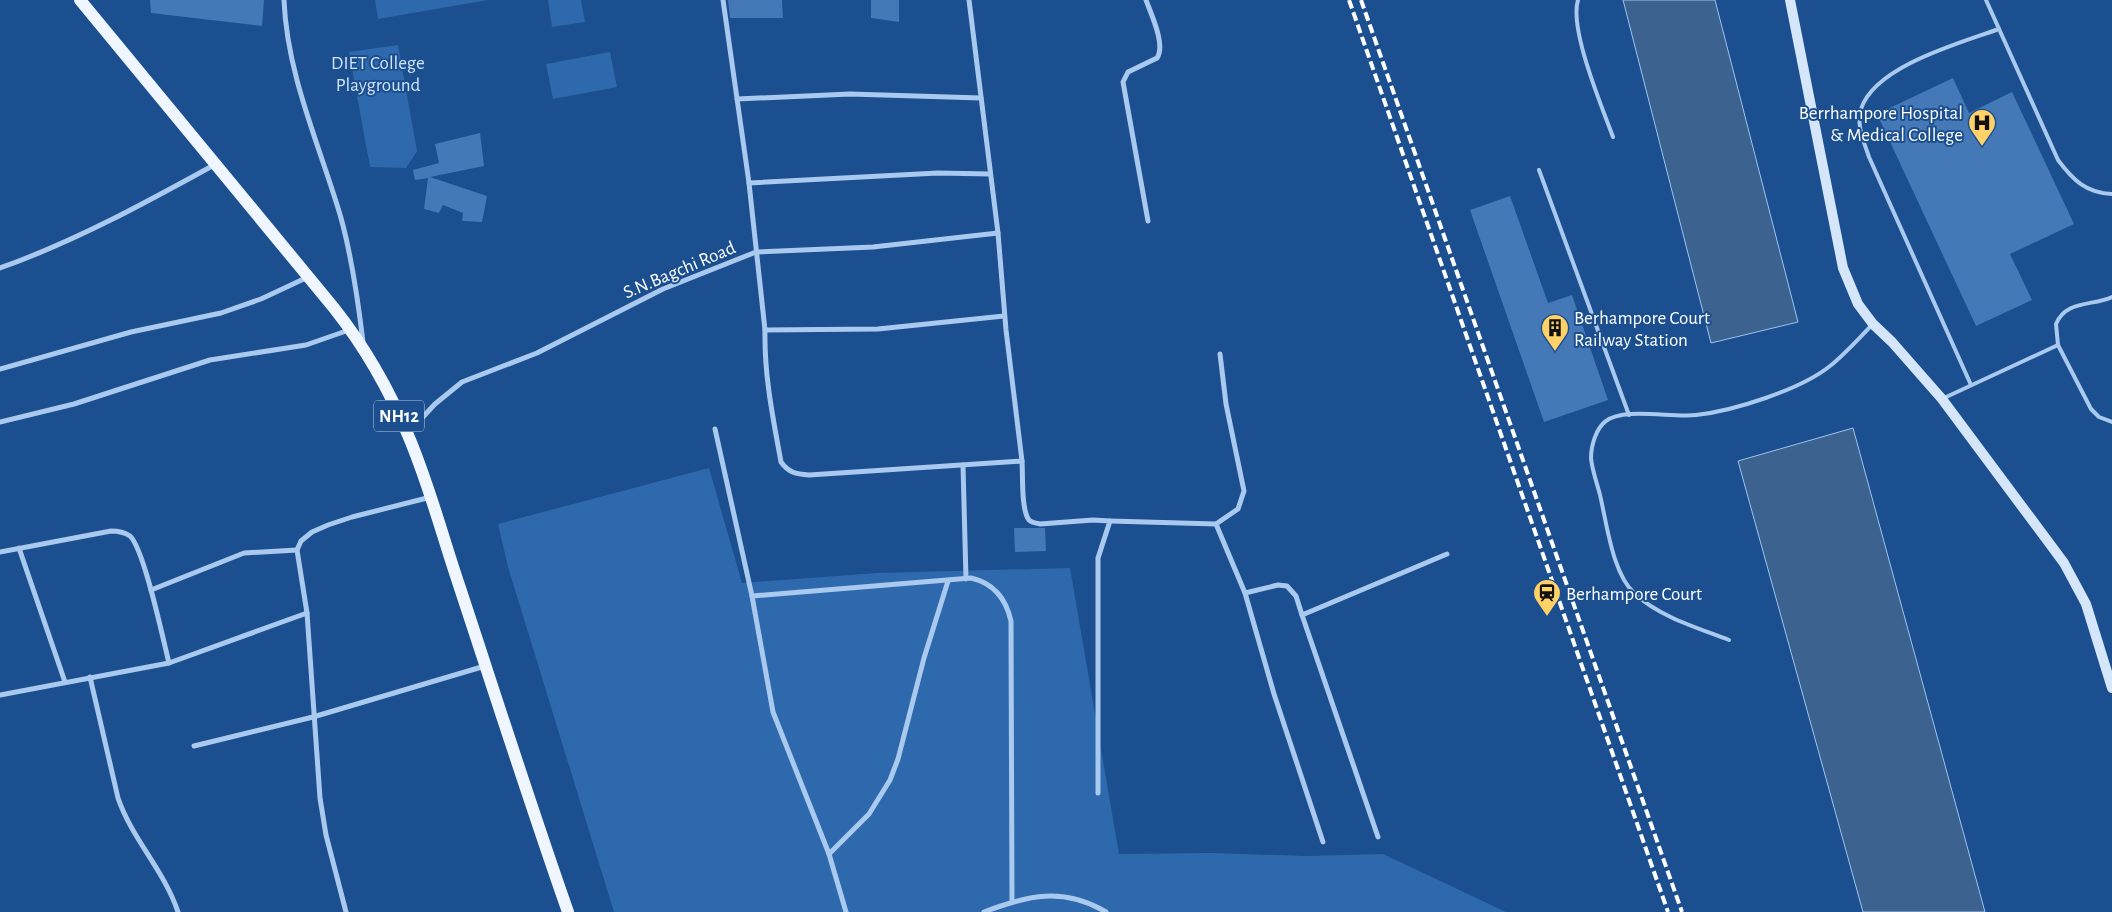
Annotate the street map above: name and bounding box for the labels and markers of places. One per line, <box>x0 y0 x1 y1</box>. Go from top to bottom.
place label: Berrhampore Hospital & Medical College <box>1799 104 1963 145</box>
hospital icon: Berrhampore Hospital & Medical College <box>1967 108 1997 147</box>
place label: Berhampore Court Railway Station <box>1574 309 1710 350</box>
building icon: Berhampore Court Railway Station <box>1540 313 1570 352</box>
station icon: Berhampore Court <box>1532 578 1562 617</box>
place label: Berhampore Court <box>1566 585 1702 604</box>

